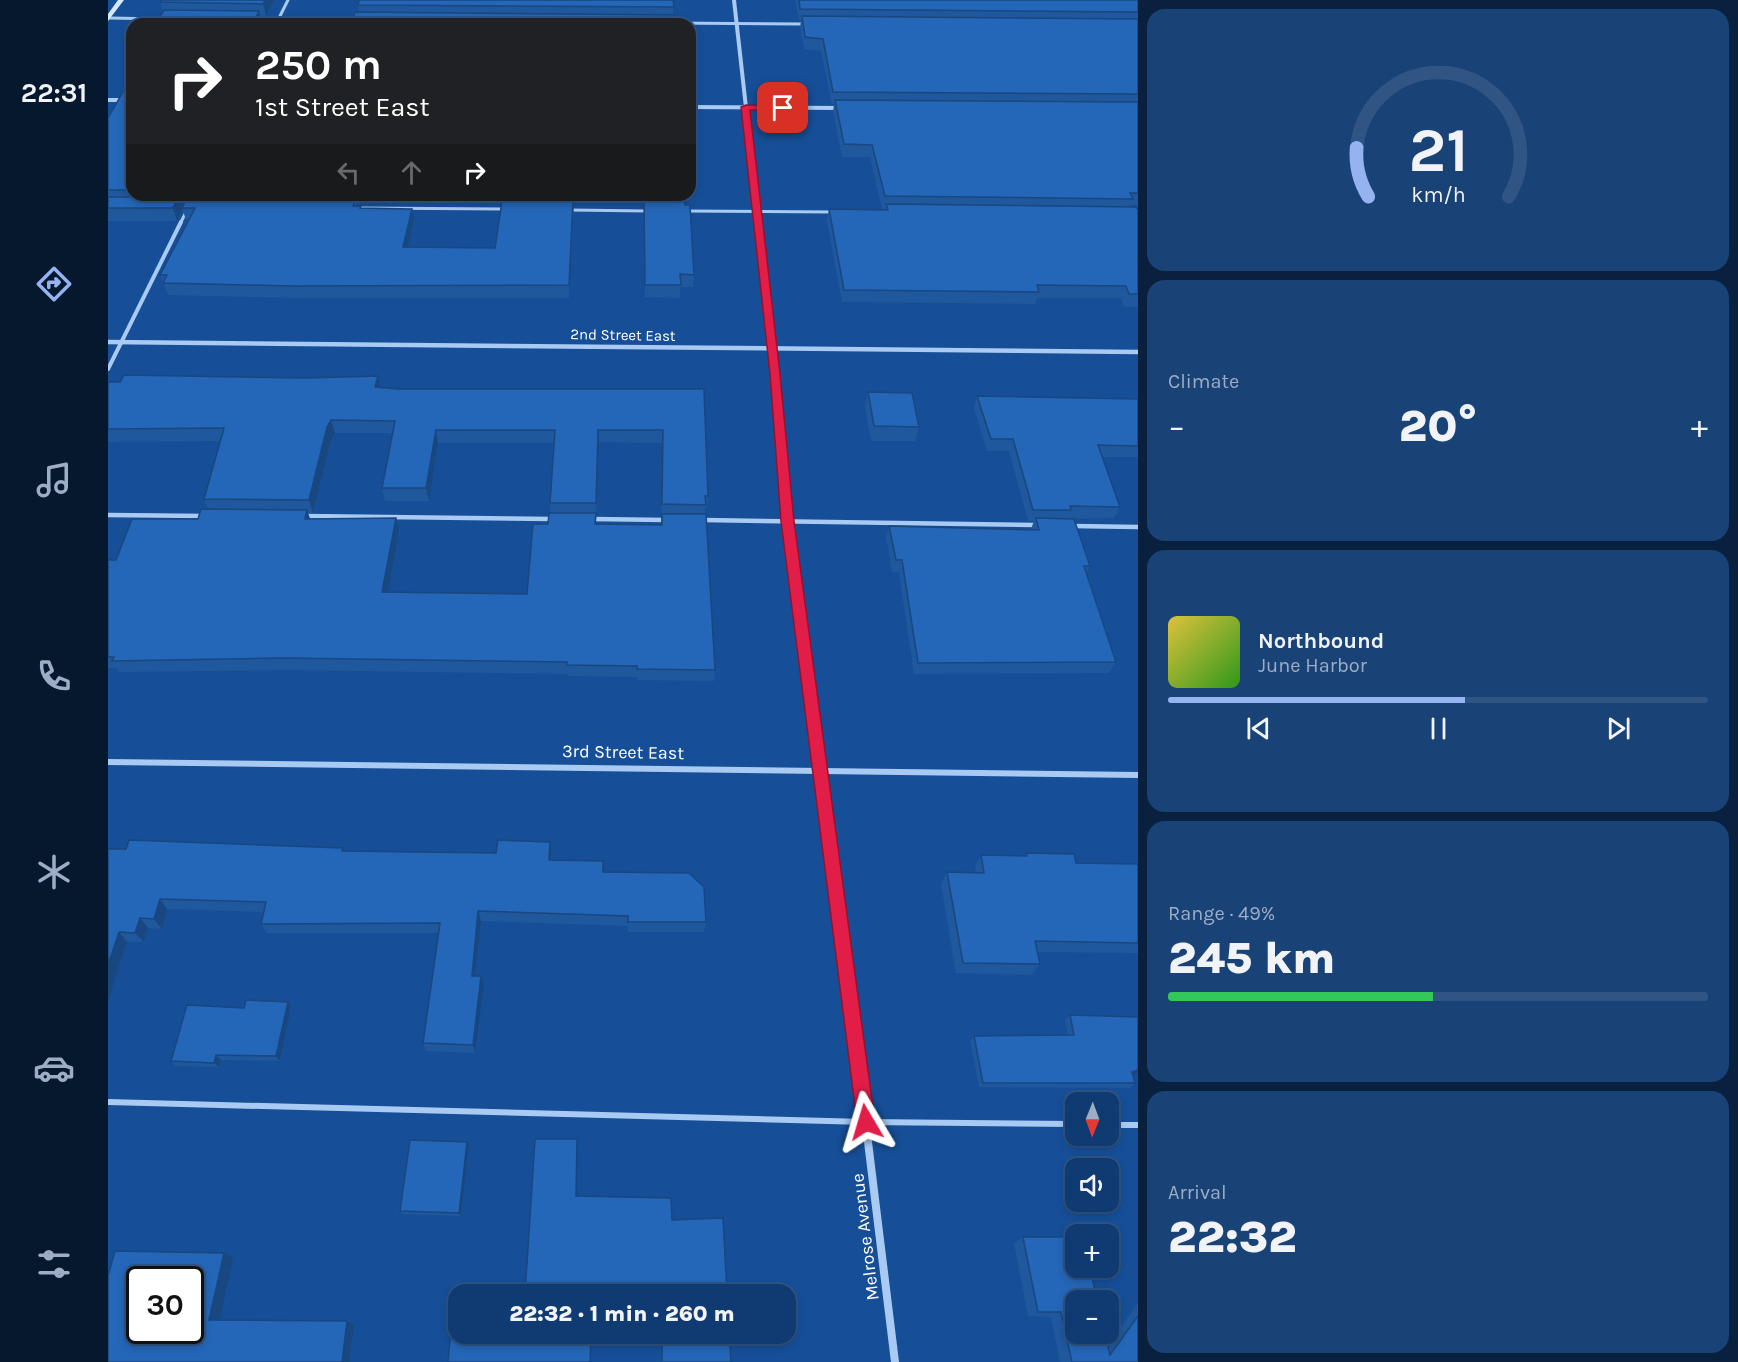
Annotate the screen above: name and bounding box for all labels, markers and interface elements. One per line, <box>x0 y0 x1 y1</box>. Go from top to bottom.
text: 250 m <box>255 40 382 90</box>
icon: right <box>156 42 234 120</box>
text: 22:31 <box>21 77 87 109</box>
pin <box>757 82 808 133</box>
text: 1st Street East <box>255 91 430 123</box>
icon: arrive <box>766 91 799 124</box>
text: 21 <box>1408 114 1468 187</box>
icon: left <box>332 156 365 189</box>
icon: ahead <box>395 156 428 189</box>
icon: right <box>458 156 491 189</box>
text: km/h <box>1411 182 1465 207</box>
icon: directions <box>33 263 75 305</box>
street label: 2nd Street East <box>570 325 676 345</box>
text: Climate <box>1168 370 1239 393</box>
text: 20° <box>1399 400 1477 452</box>
text: − <box>1168 407 1185 445</box>
text: + <box>1691 407 1708 445</box>
icon: music <box>33 459 75 501</box>
text: Northbound <box>1258 628 1384 654</box>
text: June Harbor <box>1258 654 1367 677</box>
icon: phone <box>33 655 75 697</box>
icon: previous <box>1242 712 1275 745</box>
icon: pause <box>1422 712 1455 745</box>
icon: next <box>1602 712 1635 745</box>
street label: 3rd Street East <box>562 740 684 764</box>
icon: climate <box>33 851 75 893</box>
text: Range · 49% <box>1168 902 1275 925</box>
text: 245 km <box>1168 932 1335 984</box>
icon: car <box>33 1047 75 1089</box>
position arrow <box>834 1090 898 1154</box>
north arrow <box>1065 1092 1119 1146</box>
map controls <box>1065 1092 1119 1344</box>
button: sound <box>1065 1158 1119 1212</box>
street label: Melrose Avenue <box>846 1172 884 1302</box>
text: Arrival <box>1168 1181 1227 1204</box>
text: 22:32 <box>1168 1211 1297 1263</box>
button: + <box>1065 1224 1119 1278</box>
icon: filters <box>33 1243 75 1285</box>
speed limit sign: 30 <box>126 1266 204 1344</box>
button: − <box>1065 1290 1119 1344</box>
text: 22:32 · 1 min · 260 m <box>509 1301 735 1327</box>

